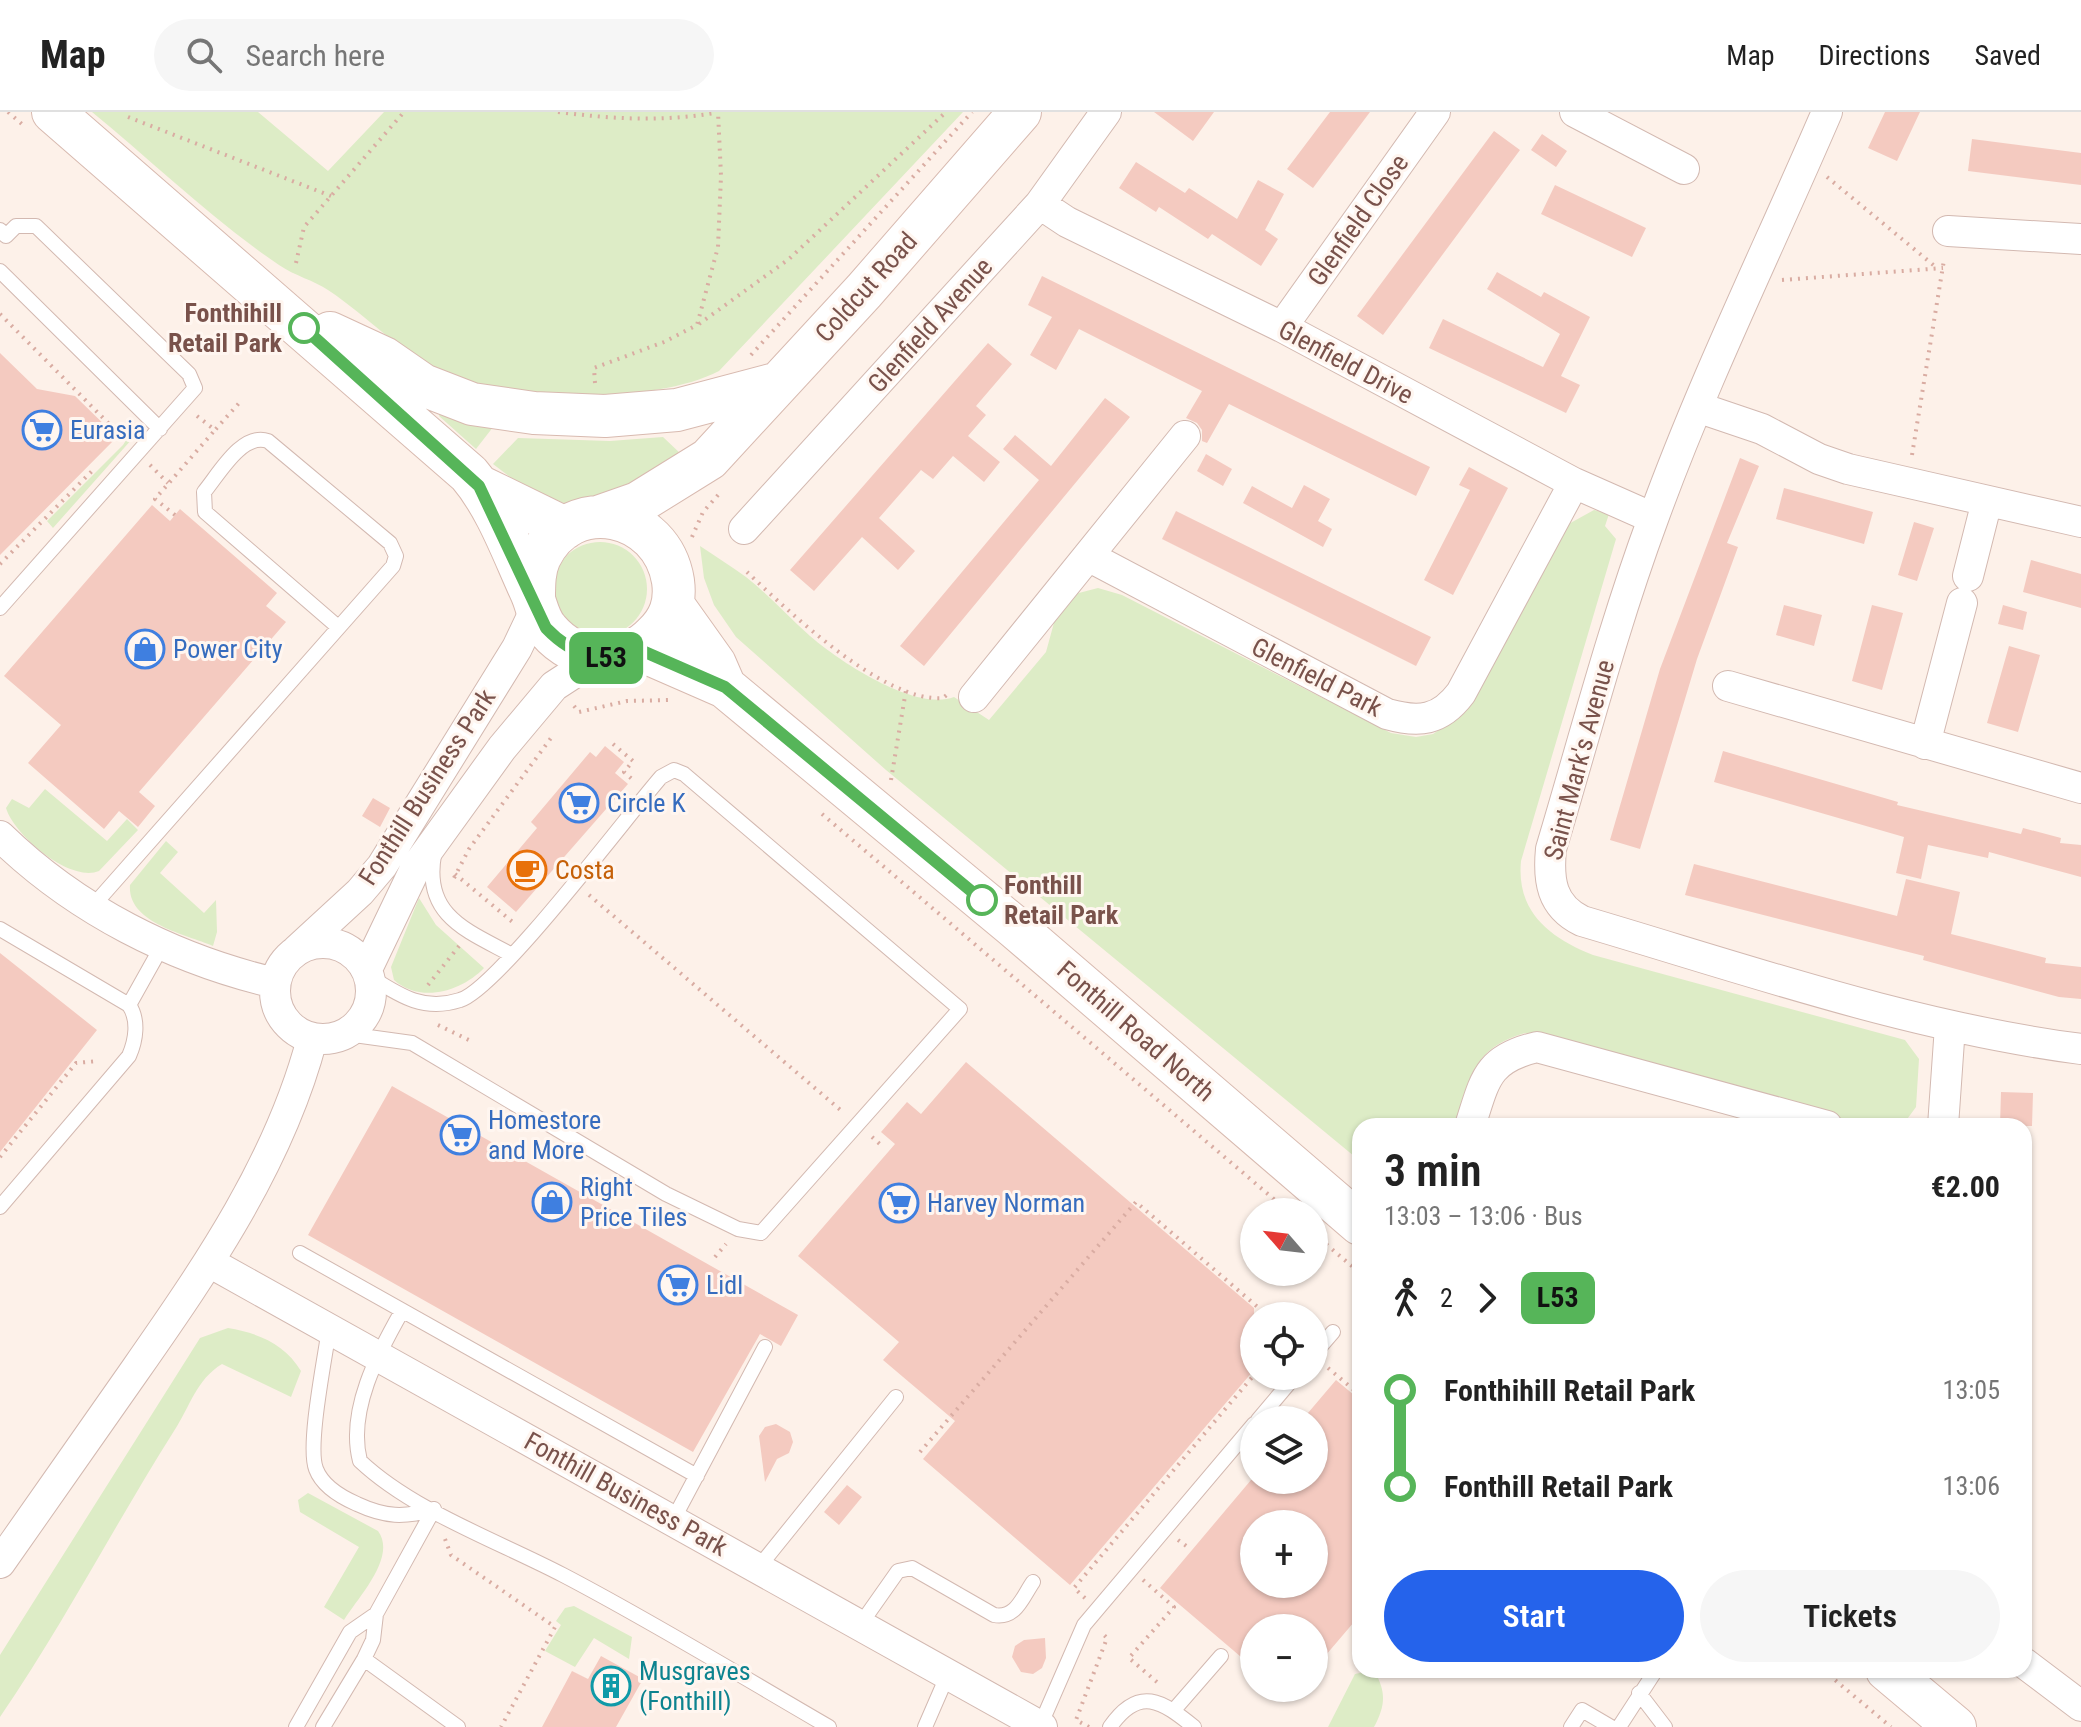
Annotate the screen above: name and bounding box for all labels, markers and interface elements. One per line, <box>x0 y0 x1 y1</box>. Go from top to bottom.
search box <box>154 19 714 91</box>
text: Map <box>40 33 106 77</box>
icon: search <box>182 33 226 77</box>
text: Search here <box>246 38 385 73</box>
text: Map <box>1726 39 1775 72</box>
text: Directions <box>1819 39 1930 72</box>
text: Saved <box>1974 39 2041 72</box>
street label: Glenfield Close <box>1302 148 1414 292</box>
street label: Coldcut Road <box>809 226 923 348</box>
street label: Glenfield Avenue <box>862 252 998 398</box>
place label: Fonthihill Retail Park <box>168 298 283 358</box>
marker: Fonthihill Retail Park <box>289 313 319 343</box>
street label: Glenfield Drive <box>1274 314 1418 410</box>
supermarket icon: Eurasia <box>21 409 63 451</box>
place label: Eurasia <box>70 415 145 445</box>
shop icon: Power City <box>124 628 166 670</box>
street label: Glenfield Park <box>1247 631 1387 723</box>
line badge: L53 <box>560 632 652 684</box>
place label: Power City <box>173 634 283 664</box>
text: L53 <box>585 641 627 674</box>
street label: Saint Mark's Avenue <box>1538 657 1620 863</box>
street label: Fonthill Business Park <box>352 683 502 891</box>
supermarket icon: Circle K <box>558 782 600 824</box>
place label: Circle K <box>607 788 687 818</box>
cafe icon: Costa <box>506 849 548 891</box>
place label: Costa <box>555 855 615 885</box>
place label: Fonthill Retail Park <box>1004 870 1119 930</box>
marker: Fonthill Retail Park <box>967 885 997 915</box>
street label: Fonthill Road North <box>1051 955 1221 1107</box>
place label: Homestore and More <box>488 1105 601 1165</box>
supermarket icon: Homestore and More <box>439 1114 481 1156</box>
text: 3 min <box>1384 1145 1481 1197</box>
text: €2.00 <box>1931 1169 2000 1204</box>
place label: Right Price Tiles <box>580 1172 687 1232</box>
shop icon: Right Price Tiles <box>531 1181 573 1223</box>
supermarket icon: Harvey Norman <box>878 1182 920 1224</box>
place label: Harvey Norman <box>927 1188 1085 1218</box>
north arrow <box>1240 1198 1328 1286</box>
map controls <box>1240 1198 1328 1702</box>
text: 13:03 – 13:06 · Bus <box>1384 1201 1583 1231</box>
supermarket icon: Lidl <box>657 1264 699 1306</box>
place label: Lidl <box>706 1270 743 1300</box>
icon: walk <box>1384 1276 1428 1320</box>
icon: forward <box>1465 1276 1509 1320</box>
text: L53 <box>1537 1281 1579 1314</box>
text: 2 <box>1440 1283 1453 1313</box>
button: locate <box>1240 1302 1328 1390</box>
text: Fonthihill Retail Park <box>1444 1373 1695 1408</box>
text: 13:05 <box>1943 1375 2000 1405</box>
button: layers <box>1240 1406 1328 1494</box>
street label: Fonthill Business Park <box>519 1426 733 1562</box>
text: Fonthill Retail Park <box>1444 1469 1673 1504</box>
text: 13:06 <box>1943 1471 2000 1501</box>
button: + <box>1240 1510 1328 1598</box>
button: Start <box>1384 1570 1684 1662</box>
button: Tickets <box>1700 1570 2000 1662</box>
button: − <box>1240 1614 1328 1702</box>
place label: Musgraves (Fonthill) <box>639 1656 751 1716</box>
building icon: Musgraves (Fonthill) <box>590 1665 632 1707</box>

